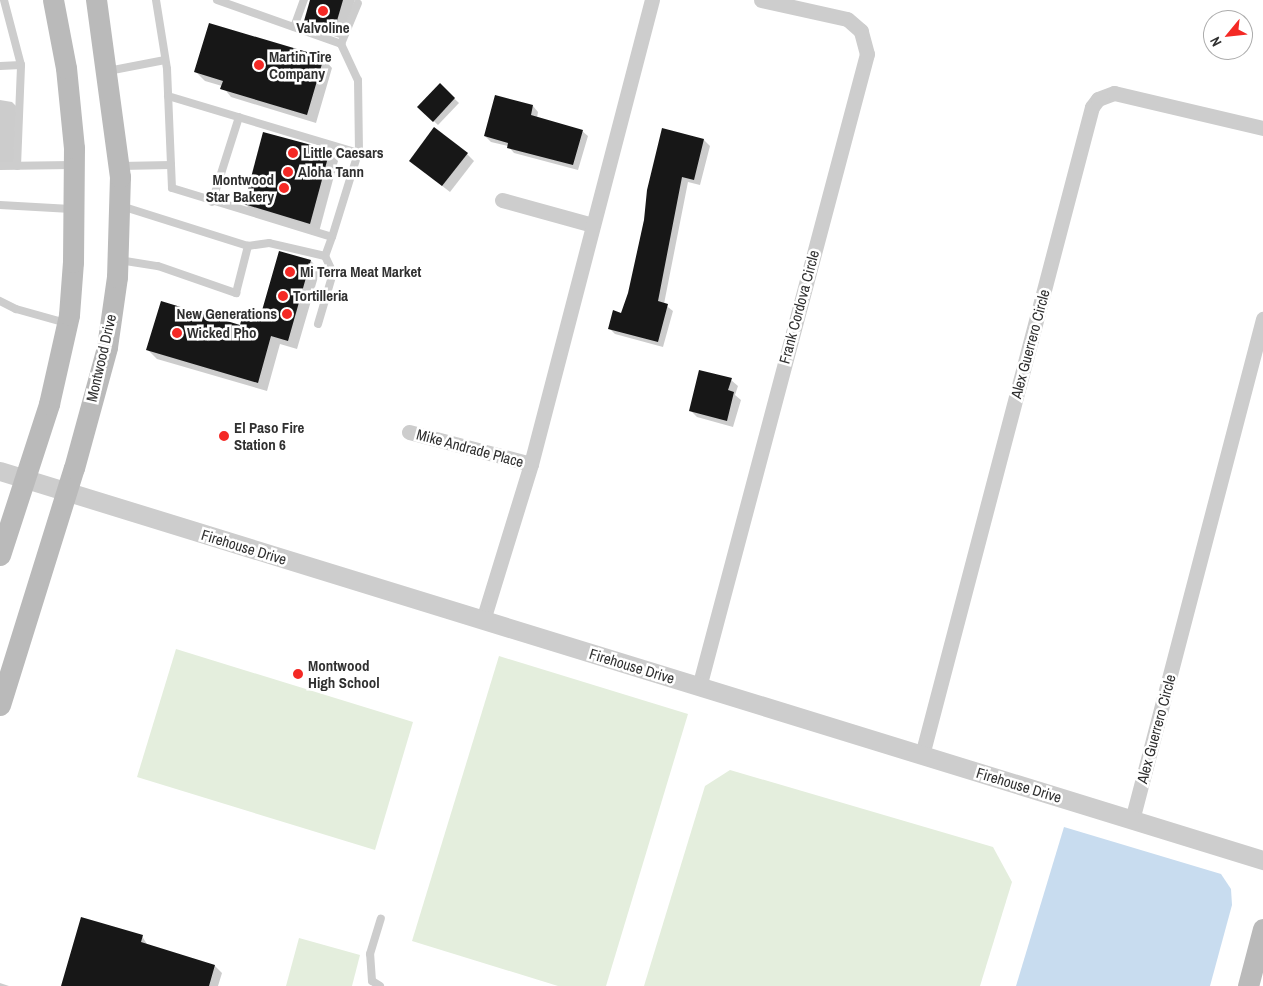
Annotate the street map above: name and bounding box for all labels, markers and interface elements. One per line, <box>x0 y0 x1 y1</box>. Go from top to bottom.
marker: Valvoline <box>317 5 329 17</box>
north arrow <box>1203 10 1253 60</box>
place label: Valvoline <box>296 19 350 37</box>
text: N <box>1206 34 1226 49</box>
place label: Martin Tire Company <box>269 47 332 82</box>
marker: Martin Tire Company <box>253 59 265 71</box>
place label: Little Caesars <box>303 144 384 162</box>
marker: Little Caesars <box>287 147 299 159</box>
place label: Aloha Tann <box>298 163 364 181</box>
marker: Aloha Tann <box>282 166 294 178</box>
place label: Montwood Star Bakery <box>206 170 274 205</box>
marker: Montwood Star Bakery <box>278 182 290 194</box>
street label: Frank Cordova Circle <box>775 248 823 366</box>
place label: Mi Terra Meat Market <box>300 263 421 281</box>
marker: Mi Terra Meat Market <box>284 266 296 278</box>
place label: Tortilleria <box>293 287 348 305</box>
street label: Alex Guerrero Circle <box>1007 288 1053 400</box>
marker: Tortilleria <box>277 290 289 302</box>
place label: New Generations <box>177 305 277 323</box>
marker: New Generations <box>281 308 293 320</box>
street label: Montwood Drive <box>82 312 120 404</box>
place label: Wicked Pho <box>187 324 257 342</box>
marker: Wicked Pho <box>171 327 183 339</box>
place label: El Paso Fire Station 6 <box>234 418 304 453</box>
street label: Mike Andrade Place <box>414 425 526 471</box>
marker: El Paso Fire Station 6 <box>218 430 230 442</box>
street label: Firehouse Drive <box>199 526 289 568</box>
street label: Firehouse Drive <box>587 645 677 687</box>
place label: Montwood High School <box>308 656 380 691</box>
marker: Montwood High School <box>292 668 304 680</box>
street label: Alex Guerrero Circle <box>1133 673 1179 785</box>
street label: Firehouse Drive <box>974 764 1064 806</box>

